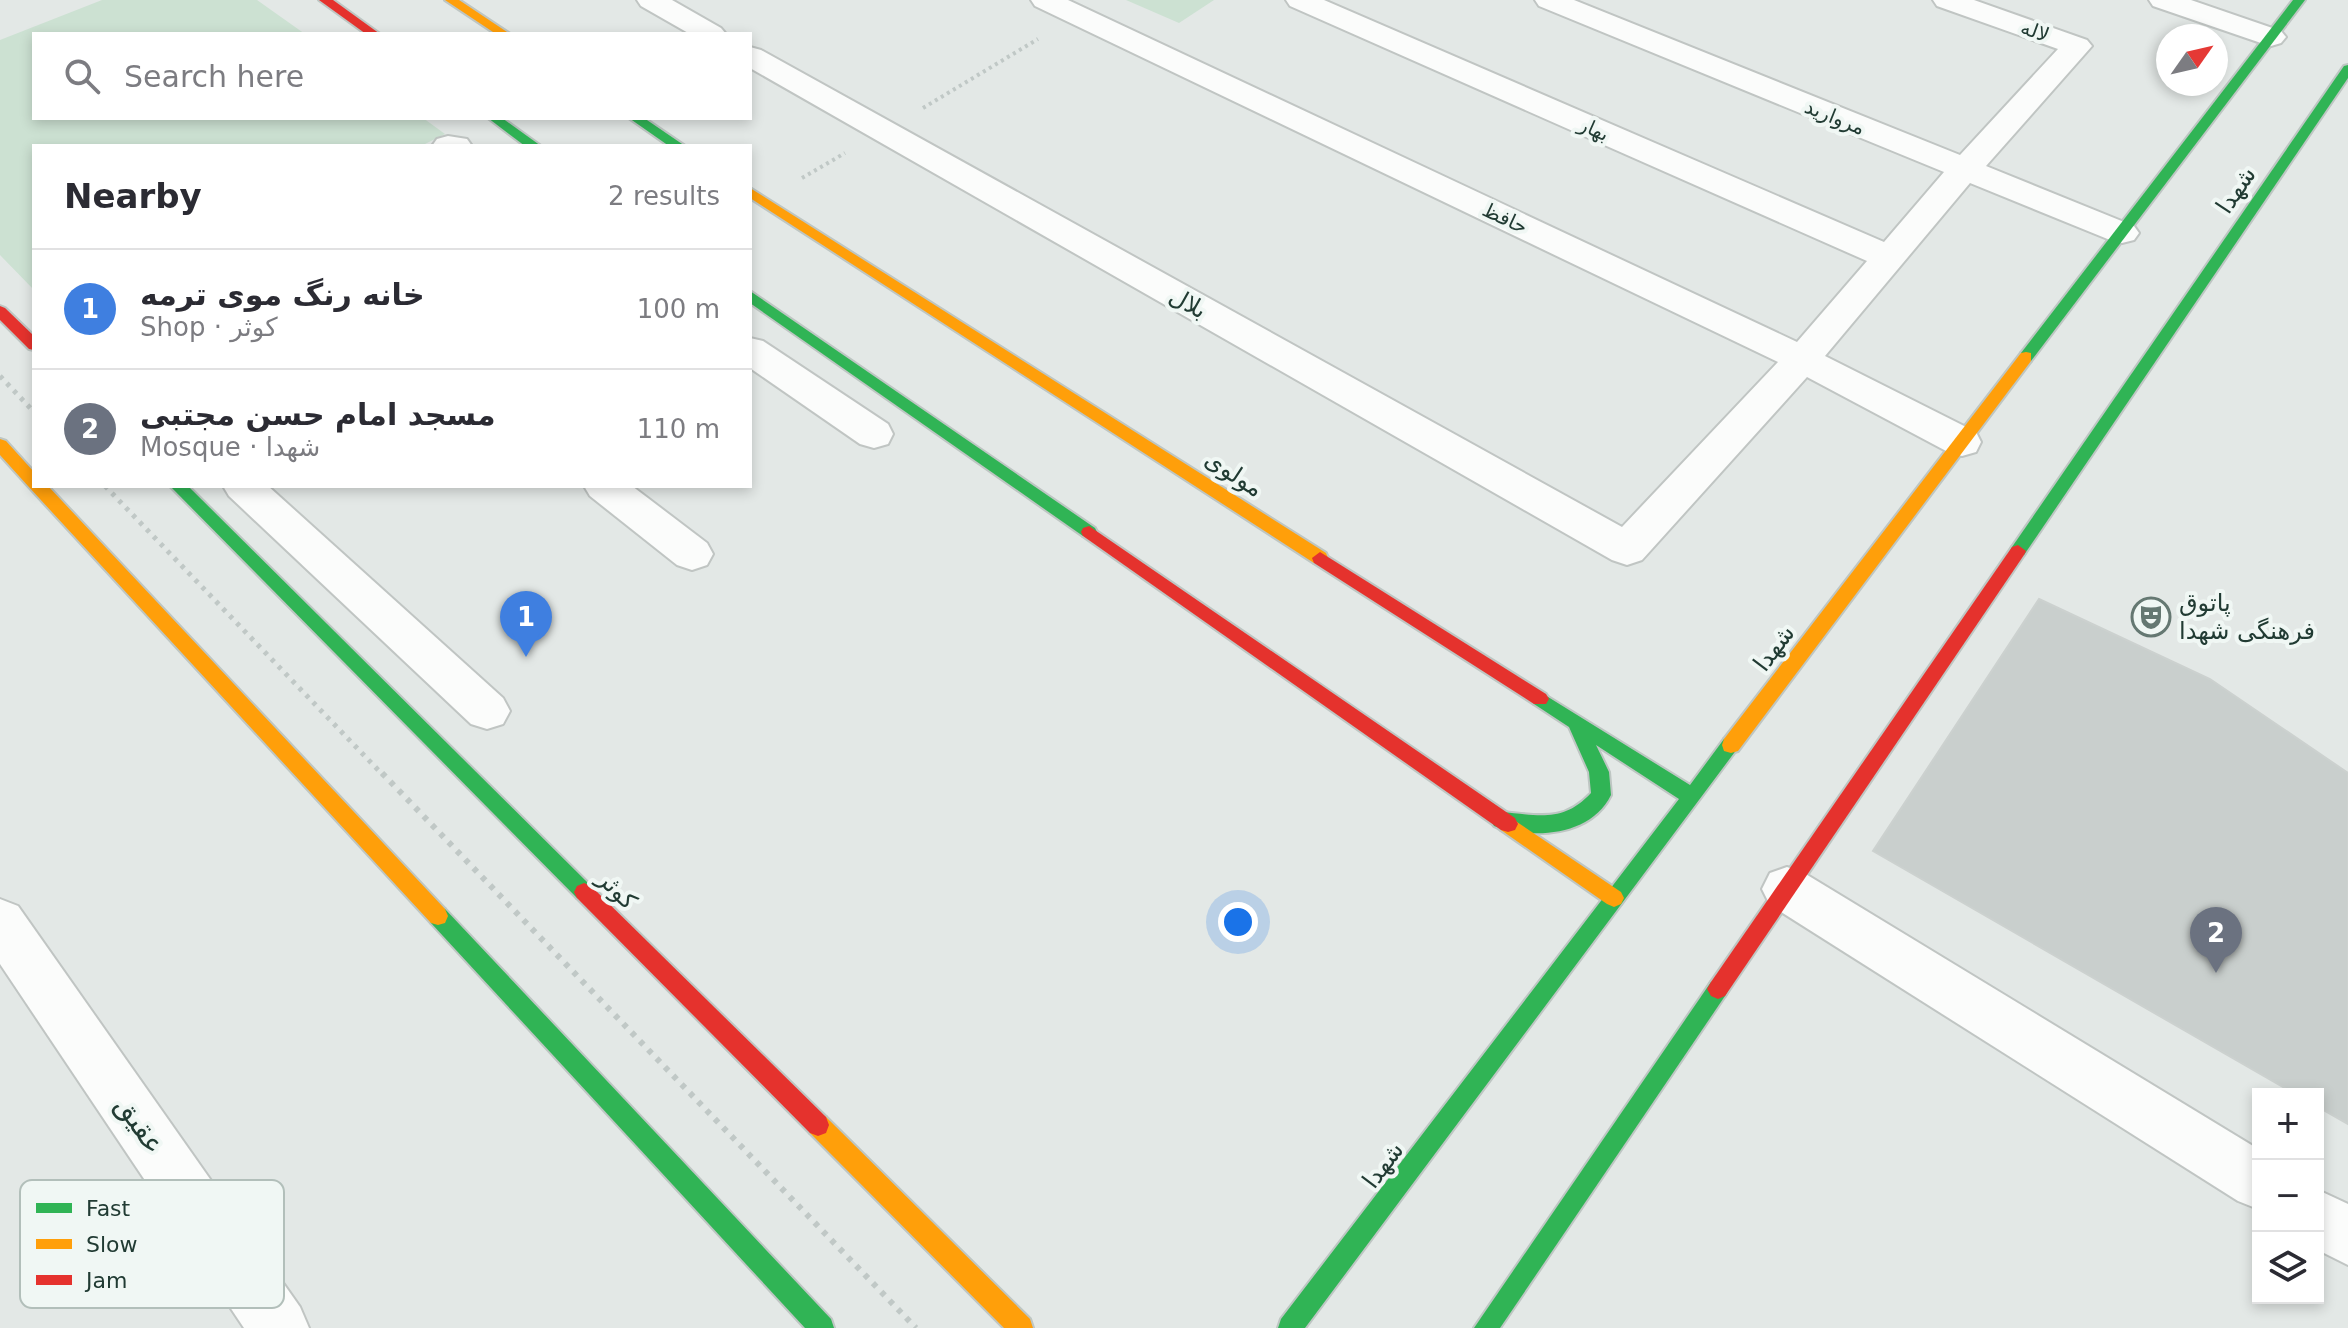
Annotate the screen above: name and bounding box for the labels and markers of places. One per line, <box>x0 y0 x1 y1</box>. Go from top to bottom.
place label: پاتوق فرهنگی شهدا <box>2179 589 2315 645</box>
pin: 1 <box>500 591 552 657</box>
theatre icon: پاتوق فرهنگی شهدا <box>2130 596 2172 638</box>
pin: 2 <box>2190 907 2242 973</box>

